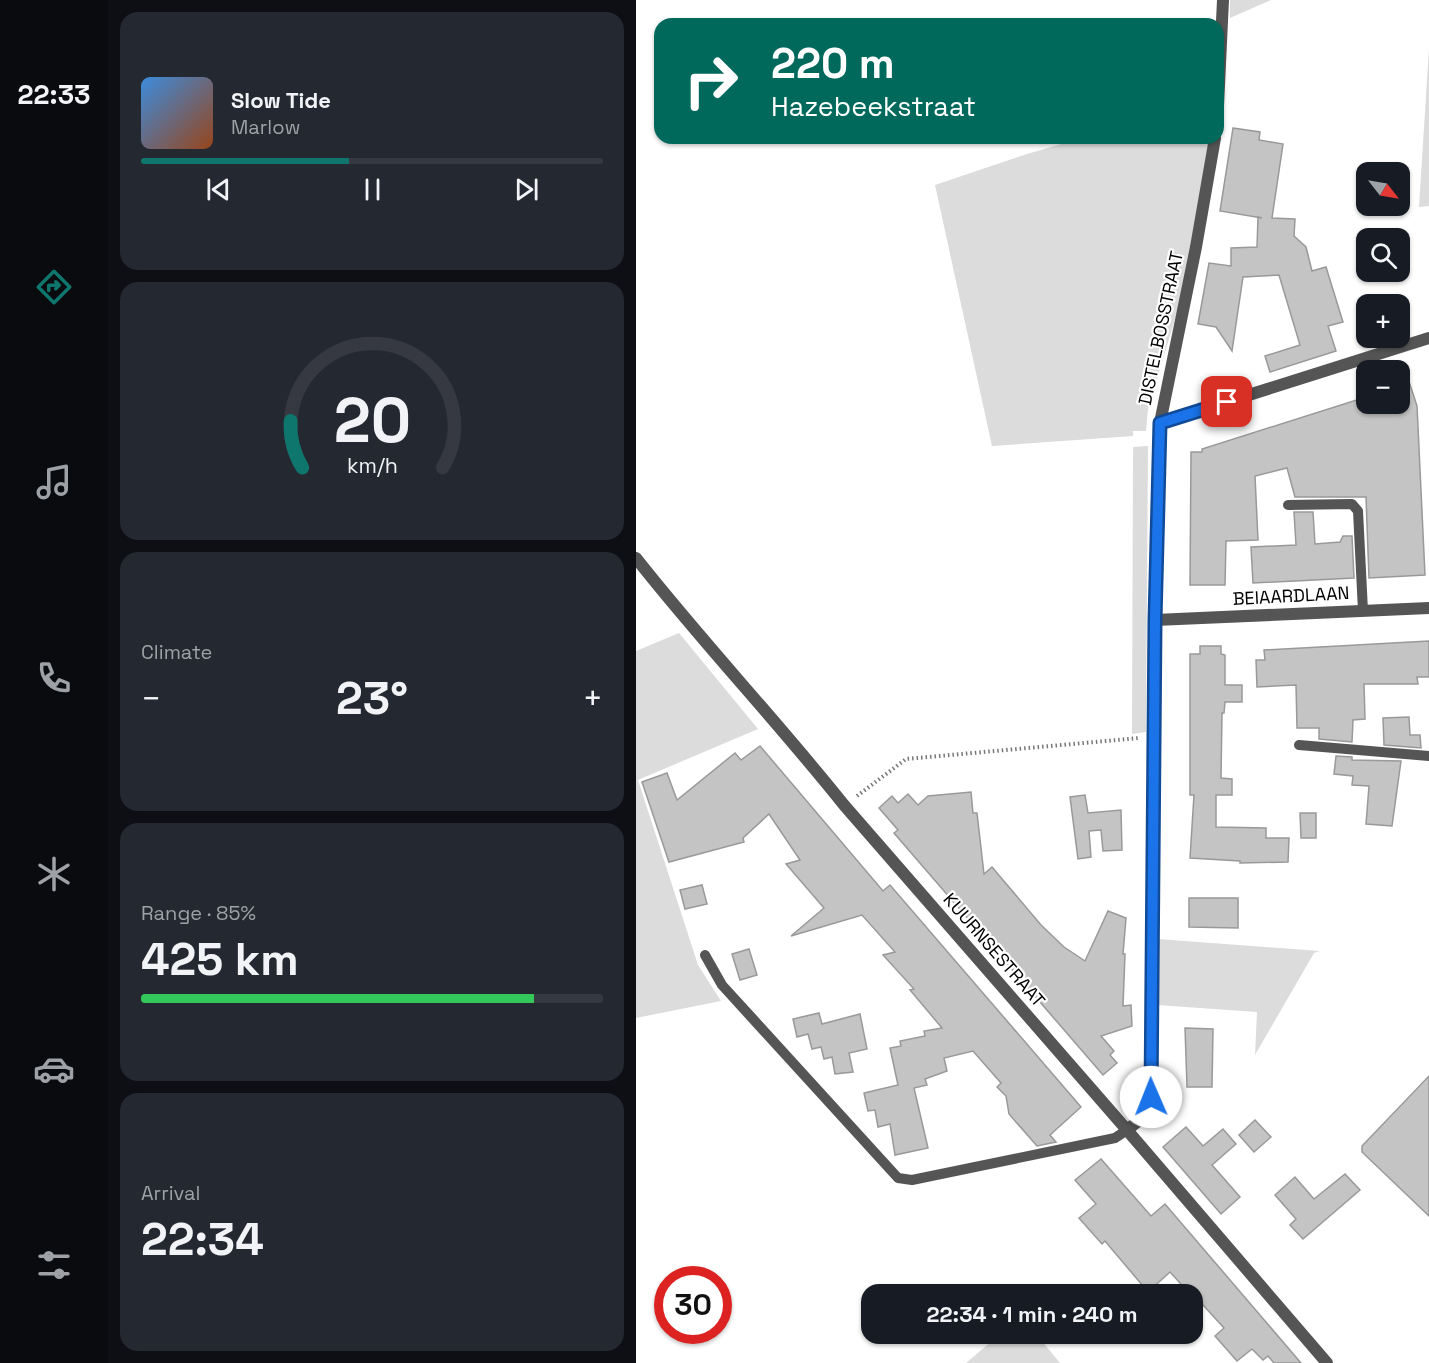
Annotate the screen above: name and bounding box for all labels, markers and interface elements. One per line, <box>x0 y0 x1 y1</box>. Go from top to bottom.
text: 220 m <box>771 37 895 90</box>
icon: right <box>672 42 750 120</box>
text: 22:33 <box>18 77 90 112</box>
text: Slow Tide <box>231 86 331 114</box>
text: Hazebeekstraat <box>771 89 976 124</box>
text: Marlow <box>231 114 300 140</box>
north arrow <box>1356 162 1410 216</box>
map controls <box>1356 162 1410 414</box>
icon: previous <box>202 173 235 206</box>
icon: pause <box>356 173 389 206</box>
icon: next <box>510 173 543 206</box>
button: search <box>1356 228 1410 282</box>
street label: DISTELBOSSTRAAT <box>1133 248 1188 407</box>
icon: directions <box>33 266 75 308</box>
button: + <box>1356 294 1410 348</box>
button: − <box>1356 360 1410 414</box>
pin <box>1201 376 1252 427</box>
text: 20 <box>333 381 411 460</box>
icon: arrive <box>1210 385 1243 418</box>
text: km/h <box>346 453 398 480</box>
icon: music <box>33 461 75 503</box>
street label: BEIAARDLAAN <box>1232 581 1350 610</box>
text: Climate <box>141 639 212 665</box>
icon: phone <box>33 657 75 699</box>
text: 23° <box>336 670 408 727</box>
text: − <box>141 678 161 720</box>
text: + <box>583 678 603 720</box>
icon: climate <box>33 853 75 895</box>
street label: KUURNSESTRAAT <box>939 888 1050 1012</box>
text: Range · 85% <box>141 900 256 926</box>
text: 425 km <box>141 931 299 988</box>
icon: car <box>33 1048 75 1090</box>
position arrow <box>1119 1065 1183 1129</box>
text: Arrival <box>141 1180 200 1206</box>
text: 22:34 <box>141 1211 264 1268</box>
icon: filters <box>33 1244 75 1286</box>
speed limit sign: 30 <box>654 1266 732 1344</box>
text: 22:34 · 1 min · 240 m <box>926 1300 1138 1328</box>

